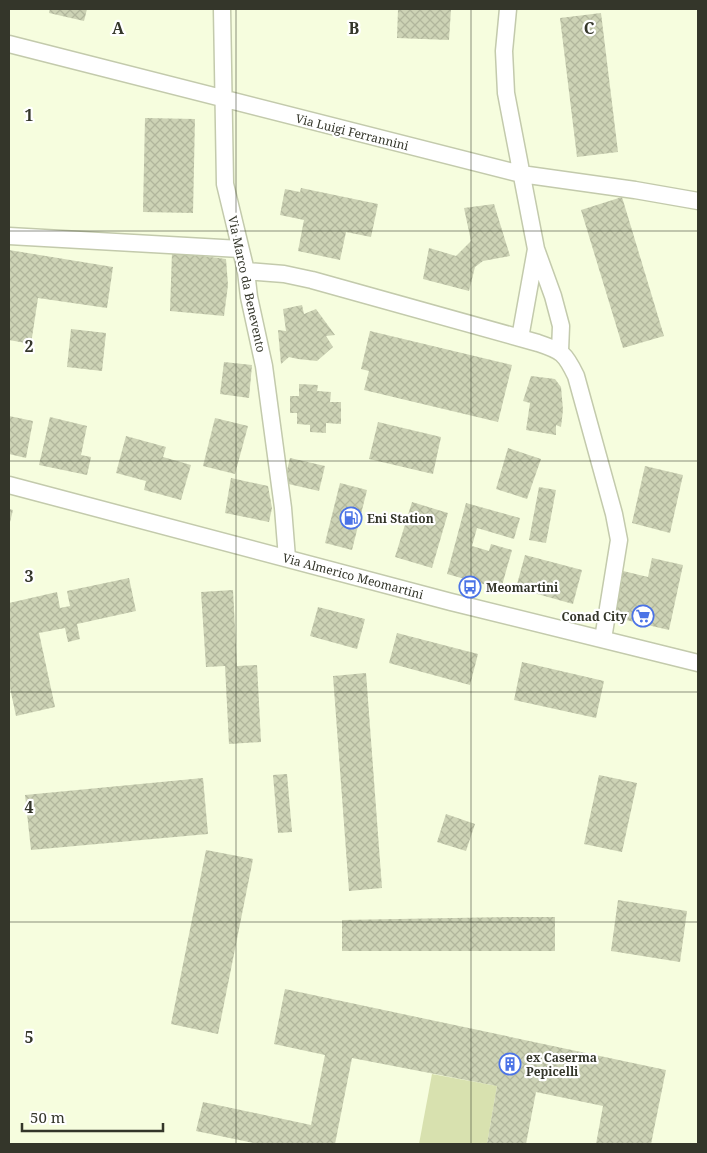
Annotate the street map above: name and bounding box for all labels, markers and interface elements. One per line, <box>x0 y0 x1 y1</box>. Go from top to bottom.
text: A <box>112 17 125 39</box>
text: B <box>349 17 360 39</box>
text: C <box>584 17 595 39</box>
text: 1 <box>24 104 34 126</box>
street label: Via Luigi Ferrannini <box>294 110 410 154</box>
street label: Via Marco da Benevento <box>224 214 270 354</box>
text: 2 <box>24 335 34 357</box>
fuel station icon: Eni Station <box>339 506 363 530</box>
place label: Eni Station <box>367 510 434 527</box>
street label: Via Almerico Meomartini <box>281 549 425 603</box>
text: 3 <box>24 565 34 587</box>
bus stop icon: Meomartini <box>458 575 482 599</box>
place label: Meomartini <box>486 579 559 596</box>
supermarket icon: Conad City <box>631 604 655 628</box>
place label: Conad City <box>561 608 627 625</box>
text: 4 <box>24 796 34 818</box>
text: 5 <box>24 1026 34 1048</box>
place label: ex Caserma Pepicelli <box>526 1049 597 1080</box>
building icon: ex Caserma Pepicelli <box>498 1052 522 1076</box>
scale bar <box>22 1100 164 1132</box>
text: 50 m <box>30 1107 65 1127</box>

